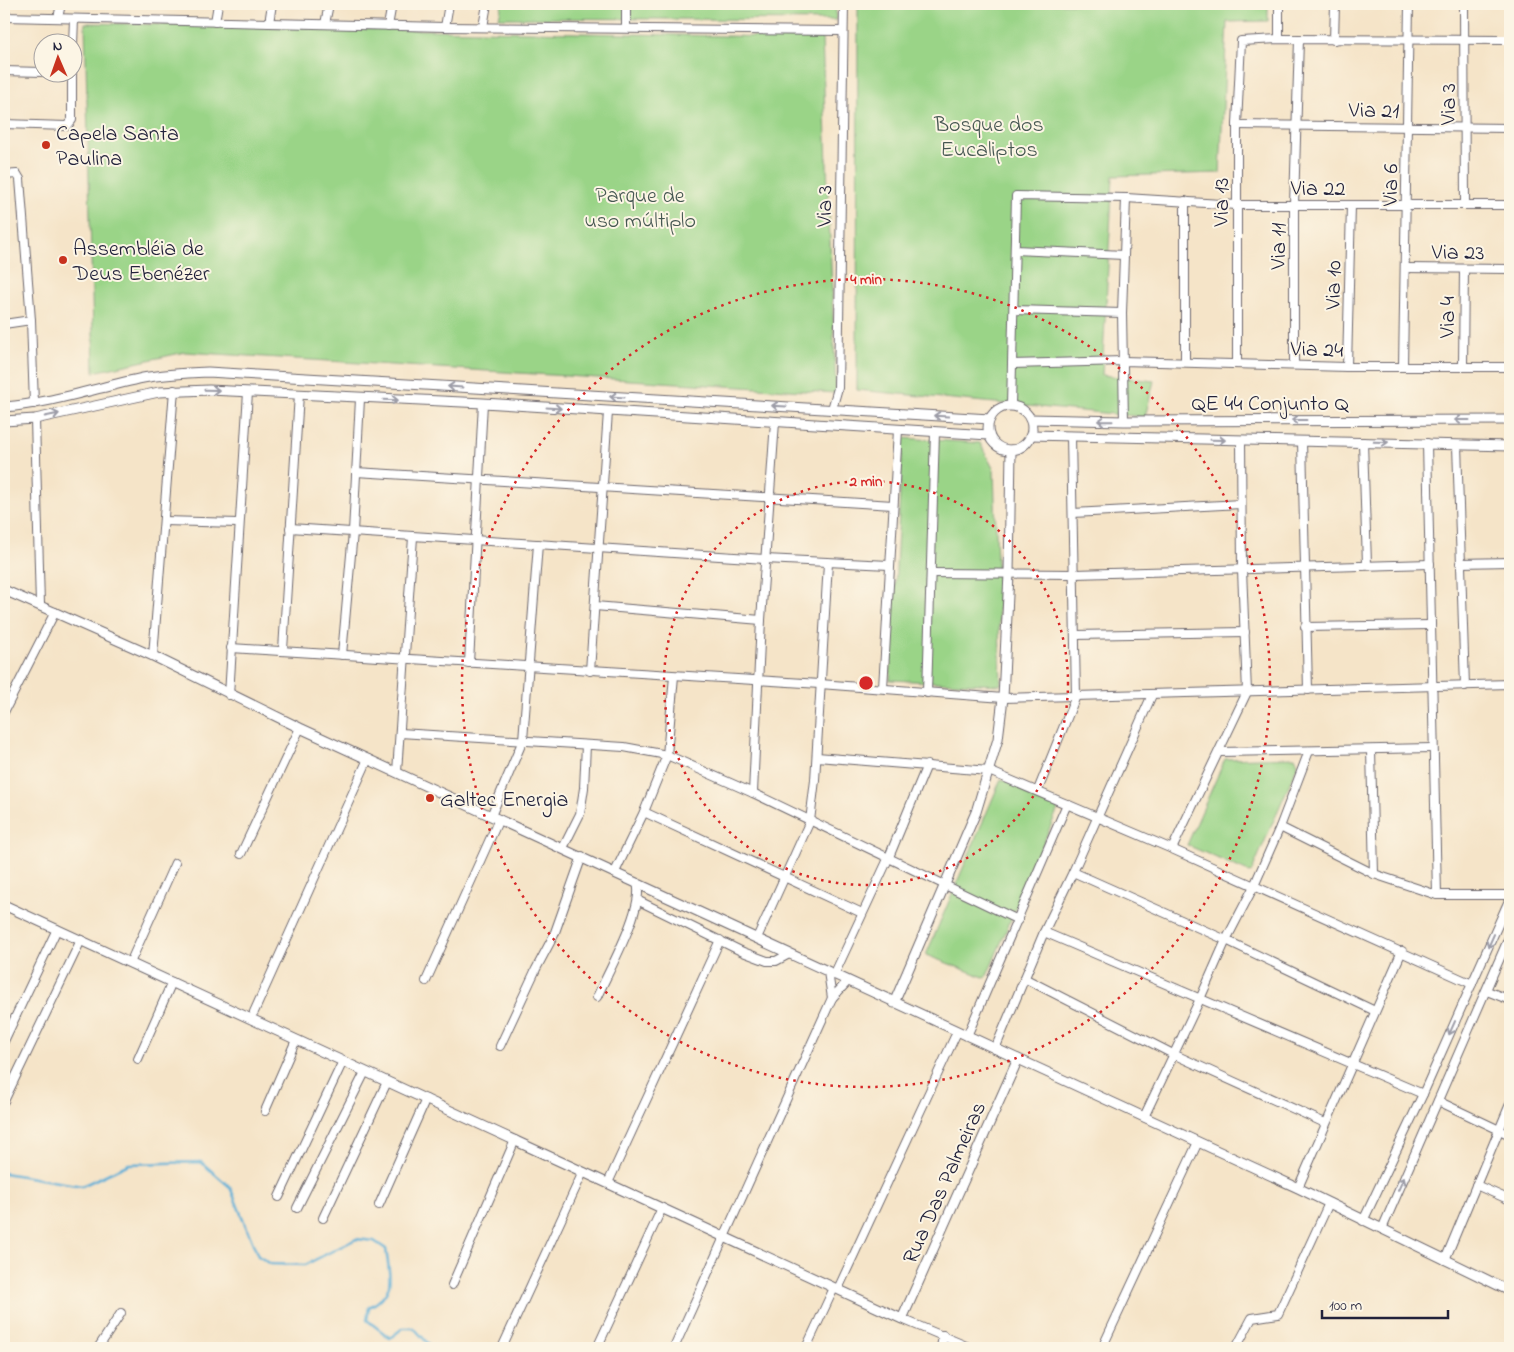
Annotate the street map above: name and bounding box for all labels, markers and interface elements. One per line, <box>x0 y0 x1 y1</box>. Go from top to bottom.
north arrow <box>32 32 82 82</box>
text: N <box>53 36 63 57</box>
street label: Via 3 <box>1434 83 1466 126</box>
street label: Via 21 <box>1347 96 1400 128</box>
park label: Bosque dos Eucaliptos <box>933 110 1044 167</box>
place label: Capela Santa Paulina <box>56 119 179 176</box>
marker: Capela Santa Paulina <box>40 139 52 151</box>
street label: Via 6 <box>1376 163 1408 208</box>
street label: Via 22 <box>1290 174 1345 206</box>
street label: Via 13 <box>1207 178 1239 227</box>
park label: Parque de uso múltiplo <box>584 181 696 238</box>
street label: Via 3 <box>810 185 842 228</box>
street label: Via 11 <box>1264 223 1296 270</box>
place label: Assembléia de Deus Ebenézer <box>72 234 210 291</box>
street label: Via 23 <box>1430 238 1485 270</box>
marker: Assembléia de Deus Ebenézer <box>57 254 69 266</box>
street label: Via 10 <box>1319 260 1351 311</box>
text: 4 min <box>849 269 882 291</box>
street label: Via 4 <box>1433 296 1465 339</box>
street label: Via 24 <box>1289 334 1344 368</box>
one-way arrow <box>447 383 463 392</box>
one-way arrow <box>203 385 219 395</box>
street label: QE 44 Conjunto Q <box>1191 389 1349 421</box>
one-way arrow <box>609 393 625 402</box>
one-way arrow <box>383 395 399 404</box>
one-way arrow <box>771 402 787 411</box>
one-way arrow <box>545 404 561 413</box>
one-way arrow <box>44 410 60 420</box>
one-way arrow <box>933 412 949 421</box>
one-way arrow <box>1291 415 1308 425</box>
one-way arrow <box>1454 415 1470 425</box>
one-way arrow <box>1097 416 1114 426</box>
one-way arrow <box>1210 435 1226 444</box>
one-way arrow <box>1372 437 1389 447</box>
text: 2 min <box>849 471 883 493</box>
centre of rings <box>857 674 875 692</box>
place label: Galtec Energia <box>440 785 568 818</box>
marker: Galtec Energia <box>424 792 436 804</box>
one-way arrow <box>1486 933 1496 948</box>
one-way arrow <box>1447 1020 1457 1035</box>
street label: Rua Das Palmeiras <box>896 1097 996 1269</box>
one-way arrow <box>1397 1177 1407 1192</box>
scale bar <box>1322 1287 1448 1319</box>
text: 100 m <box>1329 1295 1362 1317</box>

